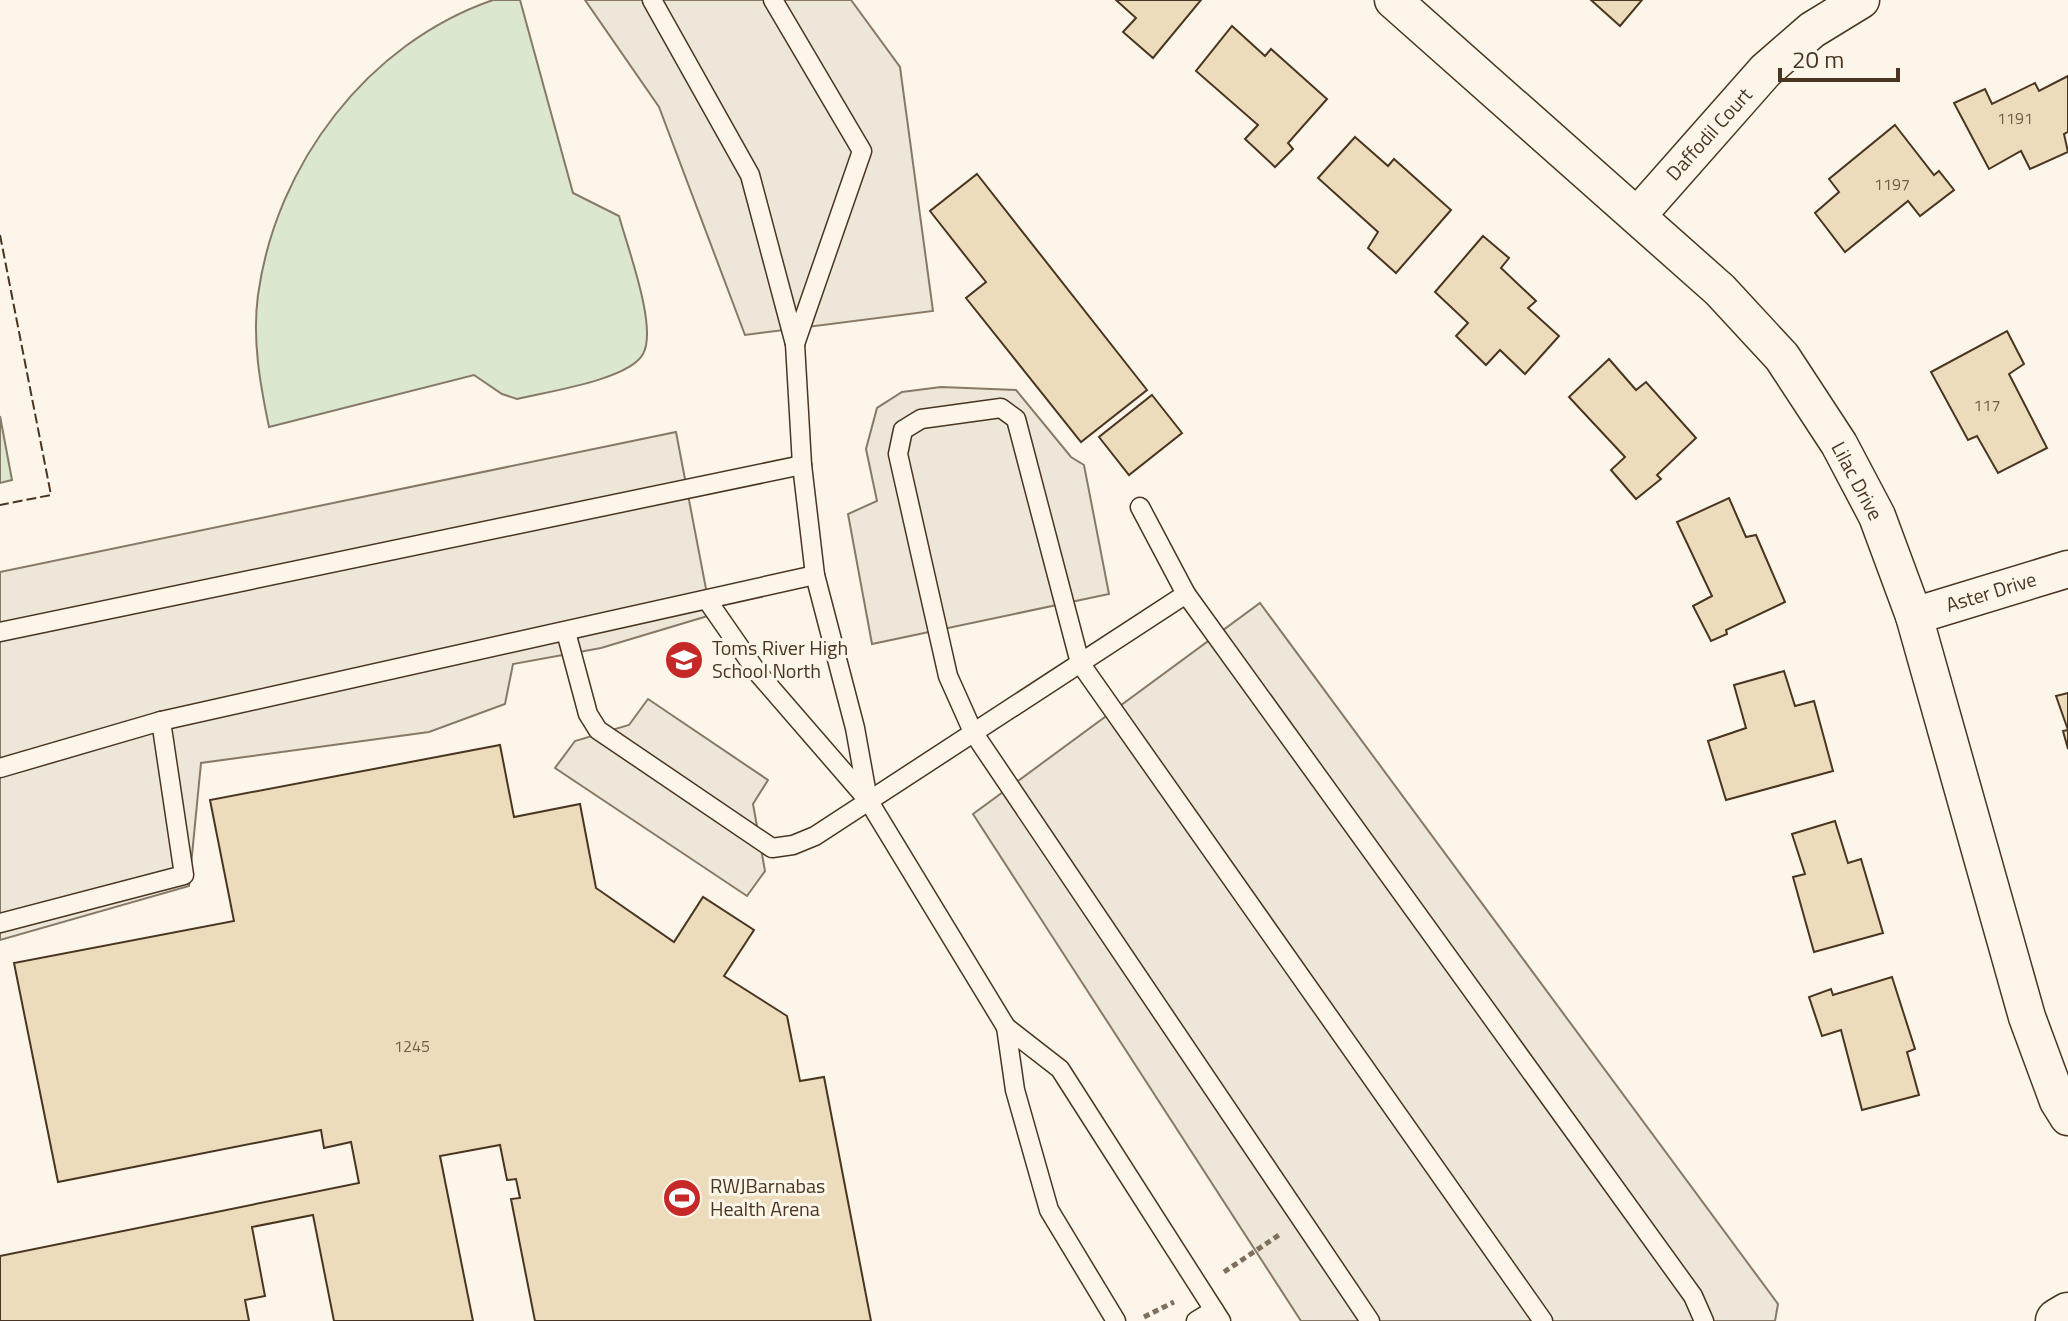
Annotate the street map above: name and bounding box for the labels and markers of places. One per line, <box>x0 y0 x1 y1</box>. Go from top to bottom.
place label: Toms River High School North <box>712 632 848 686</box>
school or university icon: Toms River High School North <box>663 639 705 681</box>
place label: RWJBarnabas Health Arena <box>710 1170 825 1224</box>
sports icon: RWJBarnabas Health Arena <box>661 1177 703 1219</box>

